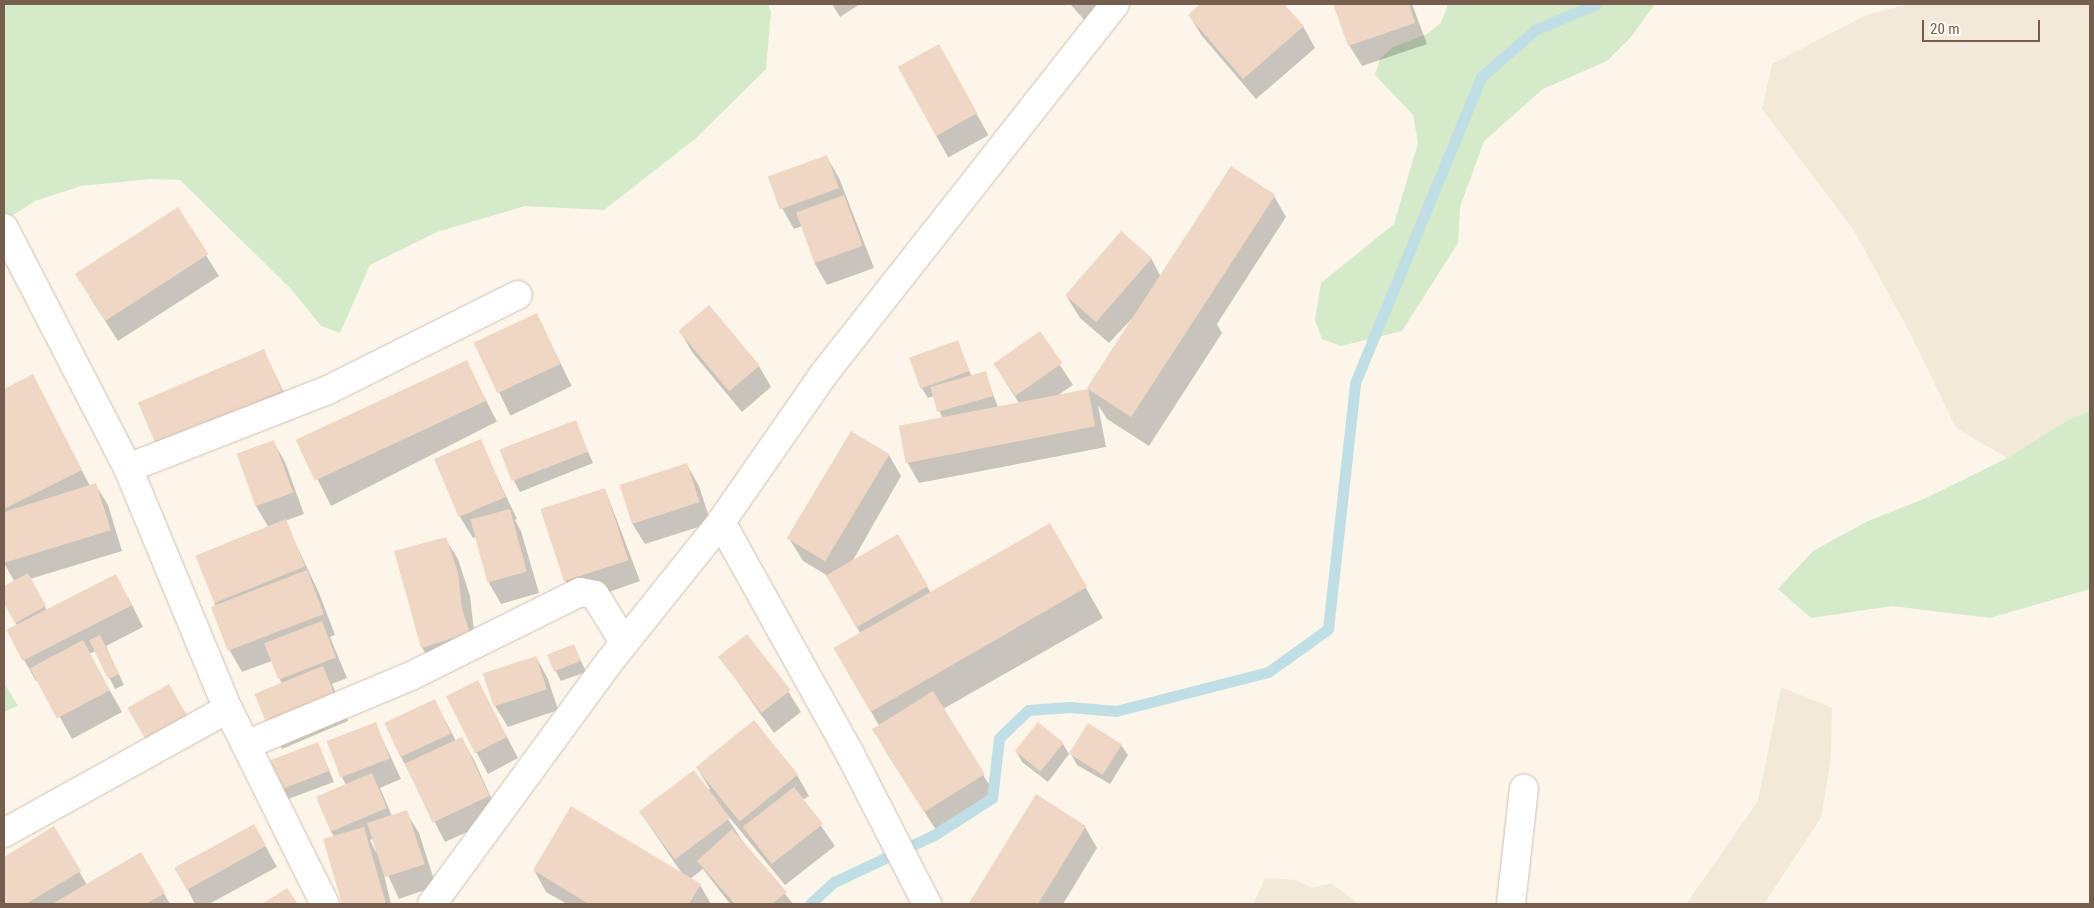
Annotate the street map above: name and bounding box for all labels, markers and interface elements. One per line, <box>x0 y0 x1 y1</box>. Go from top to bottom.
scale bar <box>1924 10 2042 42</box>
text: 20 m <box>1930 20 1960 38</box>

